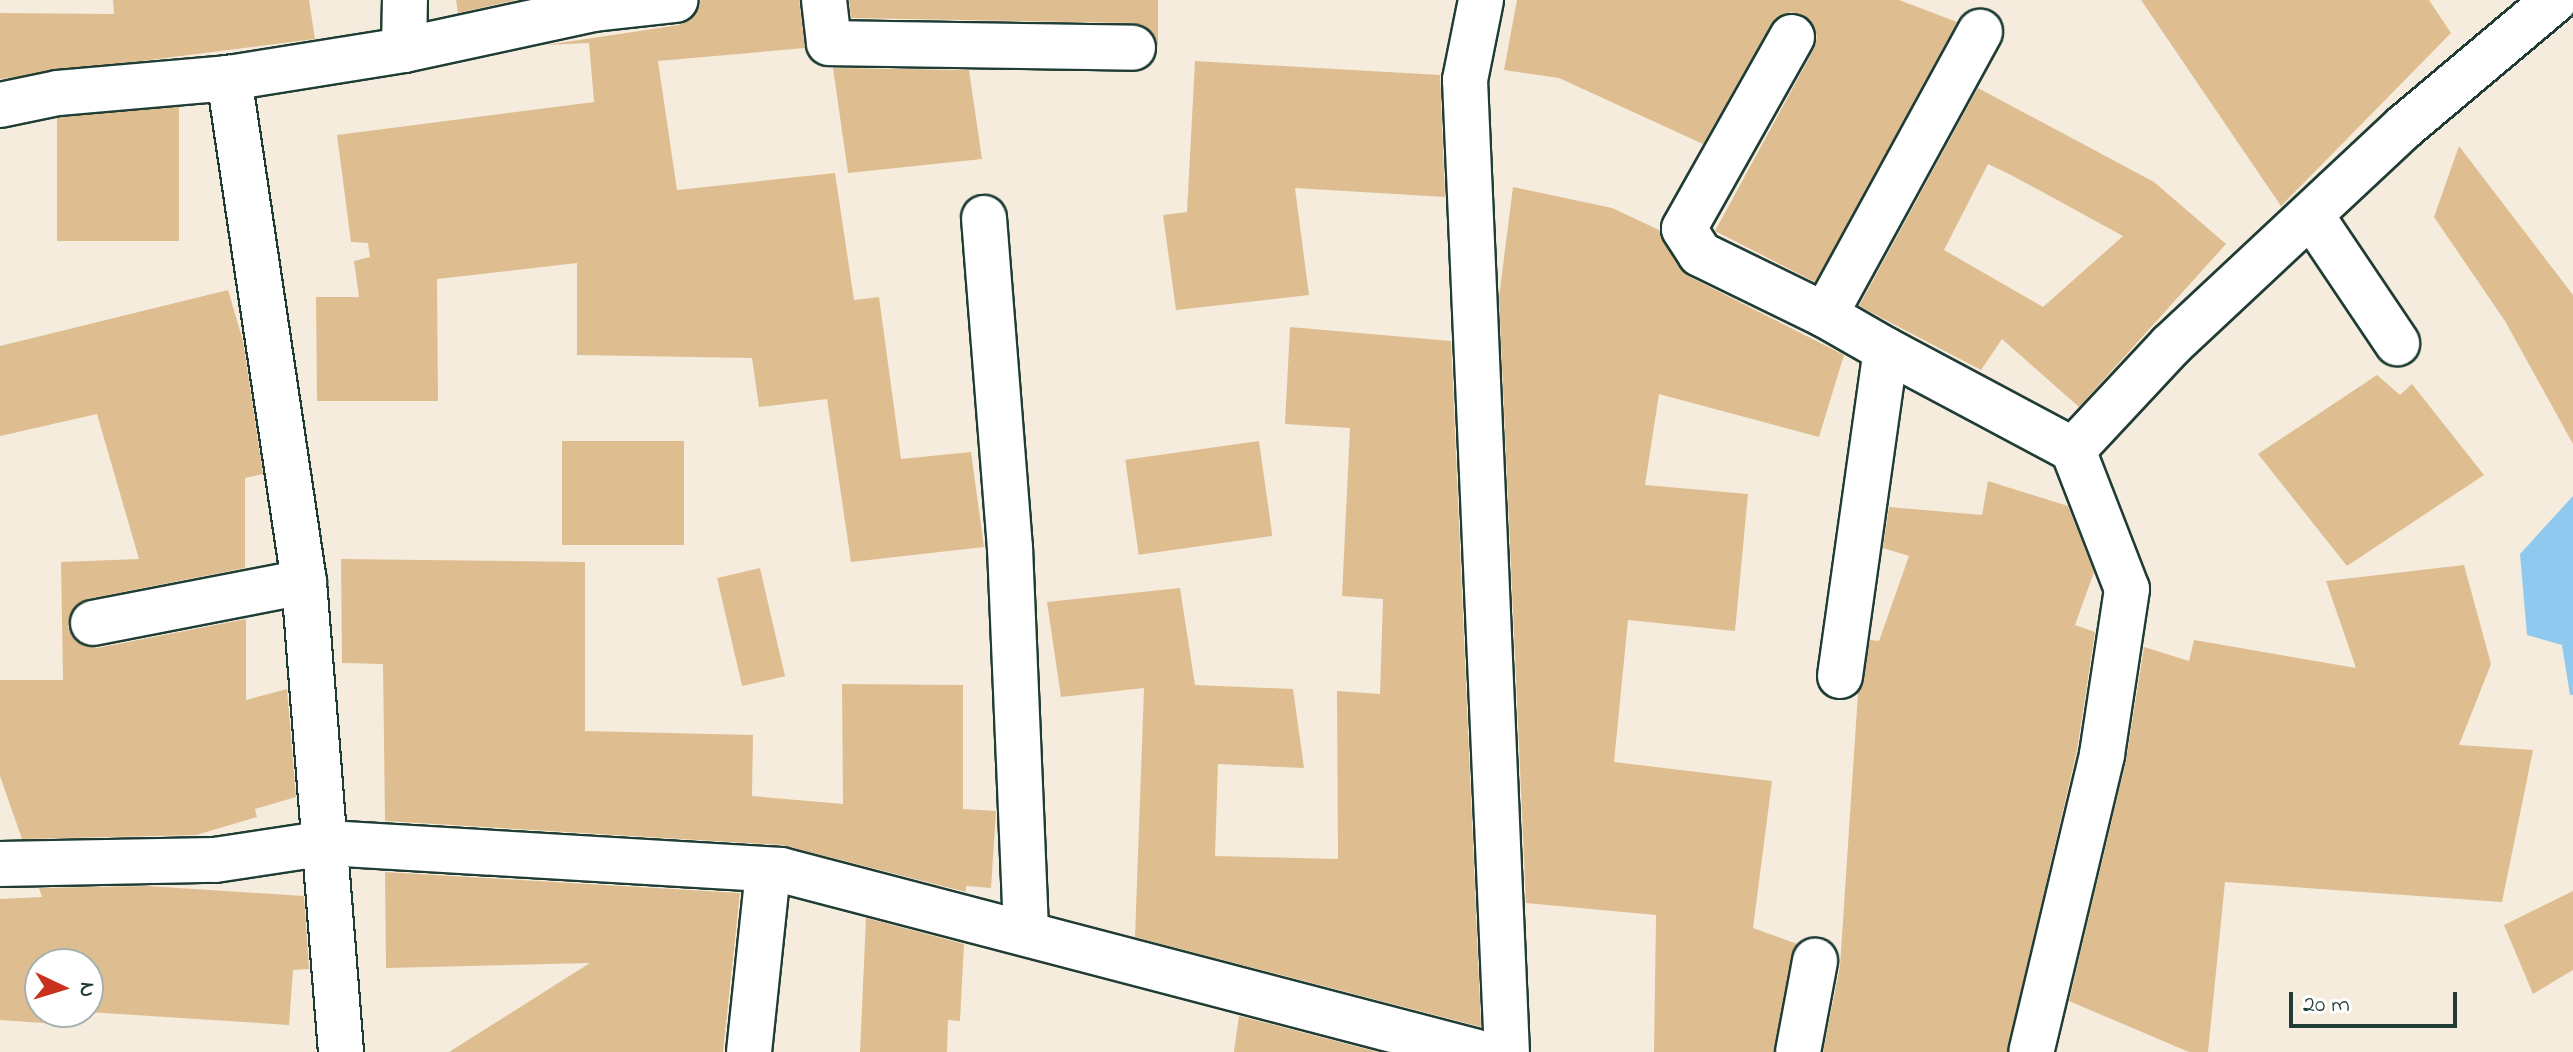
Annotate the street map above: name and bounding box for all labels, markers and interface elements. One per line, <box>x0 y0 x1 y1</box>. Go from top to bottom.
north arrow <box>24 948 104 1028</box>
scale bar <box>2293 976 2461 1026</box>
text: N <box>69 981 102 998</box>
text: 20 m <box>2303 988 2350 1023</box>

